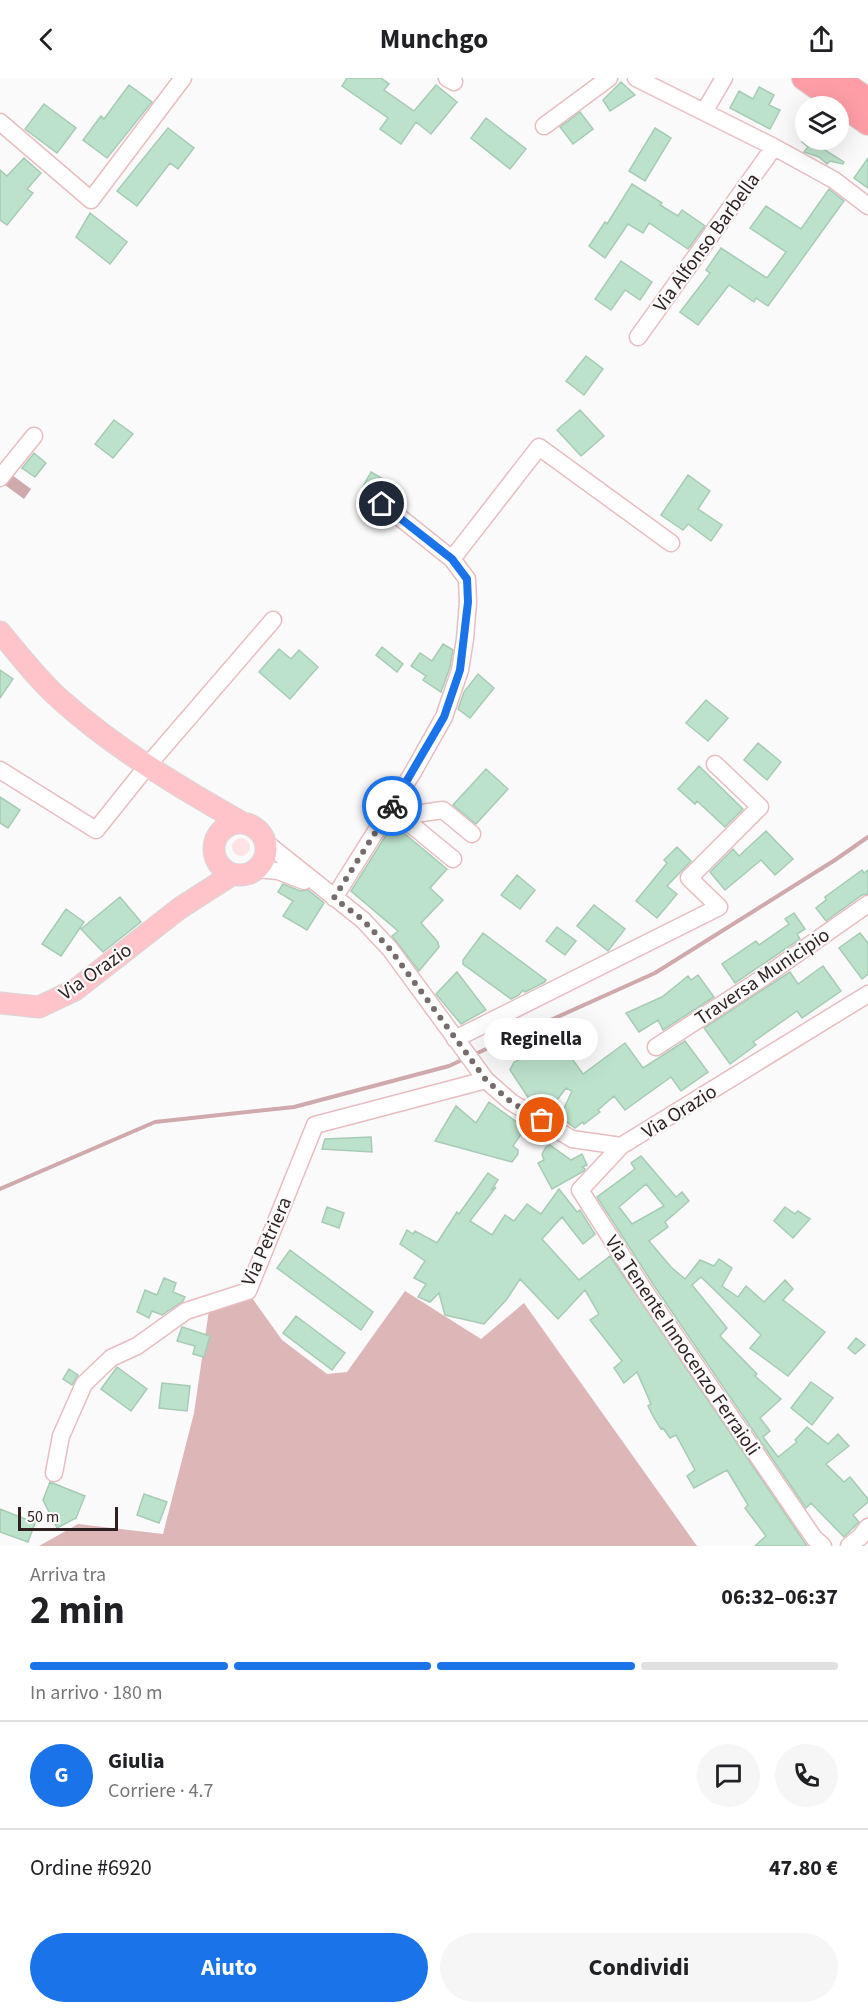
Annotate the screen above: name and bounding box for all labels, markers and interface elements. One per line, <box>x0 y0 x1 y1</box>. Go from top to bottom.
text: Munchgo <box>380 20 488 59</box>
icon: back <box>30 23 63 56</box>
icon: share <box>805 23 838 56</box>
map controls <box>795 96 849 150</box>
button: layers <box>795 96 849 150</box>
street label: Via Alfonso Barbella <box>647 167 767 318</box>
pin <box>356 478 407 529</box>
icon: home <box>365 487 398 520</box>
courier <box>362 776 422 836</box>
icon: bike <box>376 790 409 823</box>
street label: Traversa Municipio <box>690 921 835 1032</box>
street label: Via Orazio <box>53 936 138 1007</box>
callout: Reginella <box>485 1018 599 1060</box>
text: Reginella <box>500 1025 582 1053</box>
street label: Via Orazio <box>637 1078 722 1146</box>
pin <box>516 1094 567 1145</box>
icon: bag <box>525 1103 558 1136</box>
street label: Via Petriera <box>235 1192 299 1290</box>
street label: Via Tenente Innocenzo Ferraioli <box>598 1230 767 1461</box>
scale bar <box>18 1504 118 1532</box>
text: 50 m <box>27 1506 59 1528</box>
text: Arriva tra <box>30 1561 106 1589</box>
text: 06:32–06:37 <box>721 1581 838 1613</box>
text: 2 min <box>30 1583 125 1639</box>
text: In arrivo · 180 m <box>30 1679 163 1707</box>
button: chat <box>697 1744 760 1807</box>
button: phone <box>775 1744 838 1807</box>
text: Giulia <box>108 1745 165 1777</box>
text: G <box>54 1759 69 1791</box>
text: Corriere · 4.7 <box>108 1777 213 1805</box>
text: Ordine #6920 <box>30 1852 152 1884</box>
text: 47.80 € <box>769 1852 838 1884</box>
button: Aiuto <box>30 1933 428 2002</box>
button: Condividi <box>440 1933 838 2002</box>

